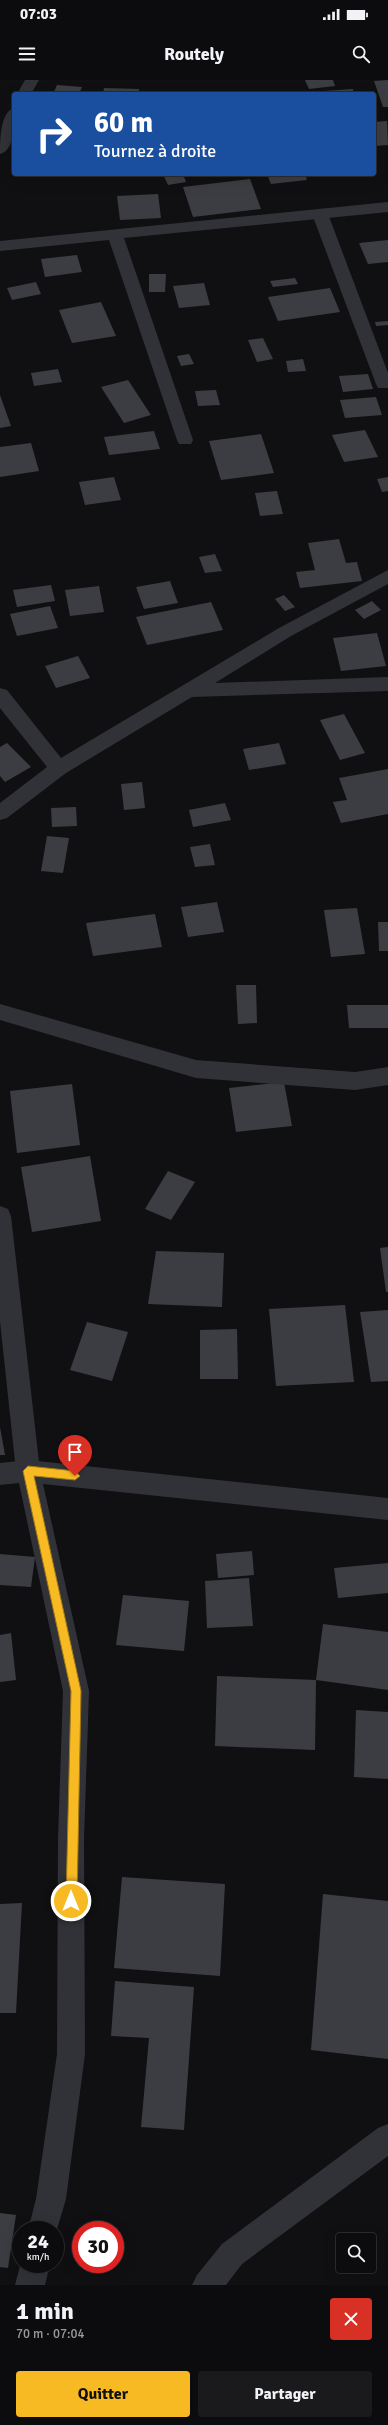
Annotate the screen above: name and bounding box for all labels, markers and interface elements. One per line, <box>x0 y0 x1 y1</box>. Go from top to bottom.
text: 07:03 <box>20 5 57 23</box>
icon: menu <box>16 43 38 65</box>
text: Routely <box>164 43 224 65</box>
icon: search <box>350 43 372 65</box>
text: 60 m <box>94 106 153 140</box>
icon: right <box>28 108 80 160</box>
text: Tournez à droite <box>94 140 216 162</box>
pin <box>58 1435 92 1476</box>
icon: arrive <box>64 1441 86 1463</box>
position arrow <box>50 1880 92 1922</box>
speed limit sign: 30 <box>72 2221 124 2273</box>
text: 24 <box>27 2229 49 2254</box>
map controls <box>336 2233 376 2273</box>
button: search <box>336 2233 376 2273</box>
text: km/h <box>27 2251 49 2263</box>
text: 1 min <box>16 2296 74 2326</box>
button: close <box>330 2298 372 2340</box>
text: 70 m · 07:04 <box>16 2326 85 2342</box>
button: Quitter <box>16 2371 190 2417</box>
button: Partager <box>198 2371 372 2417</box>

